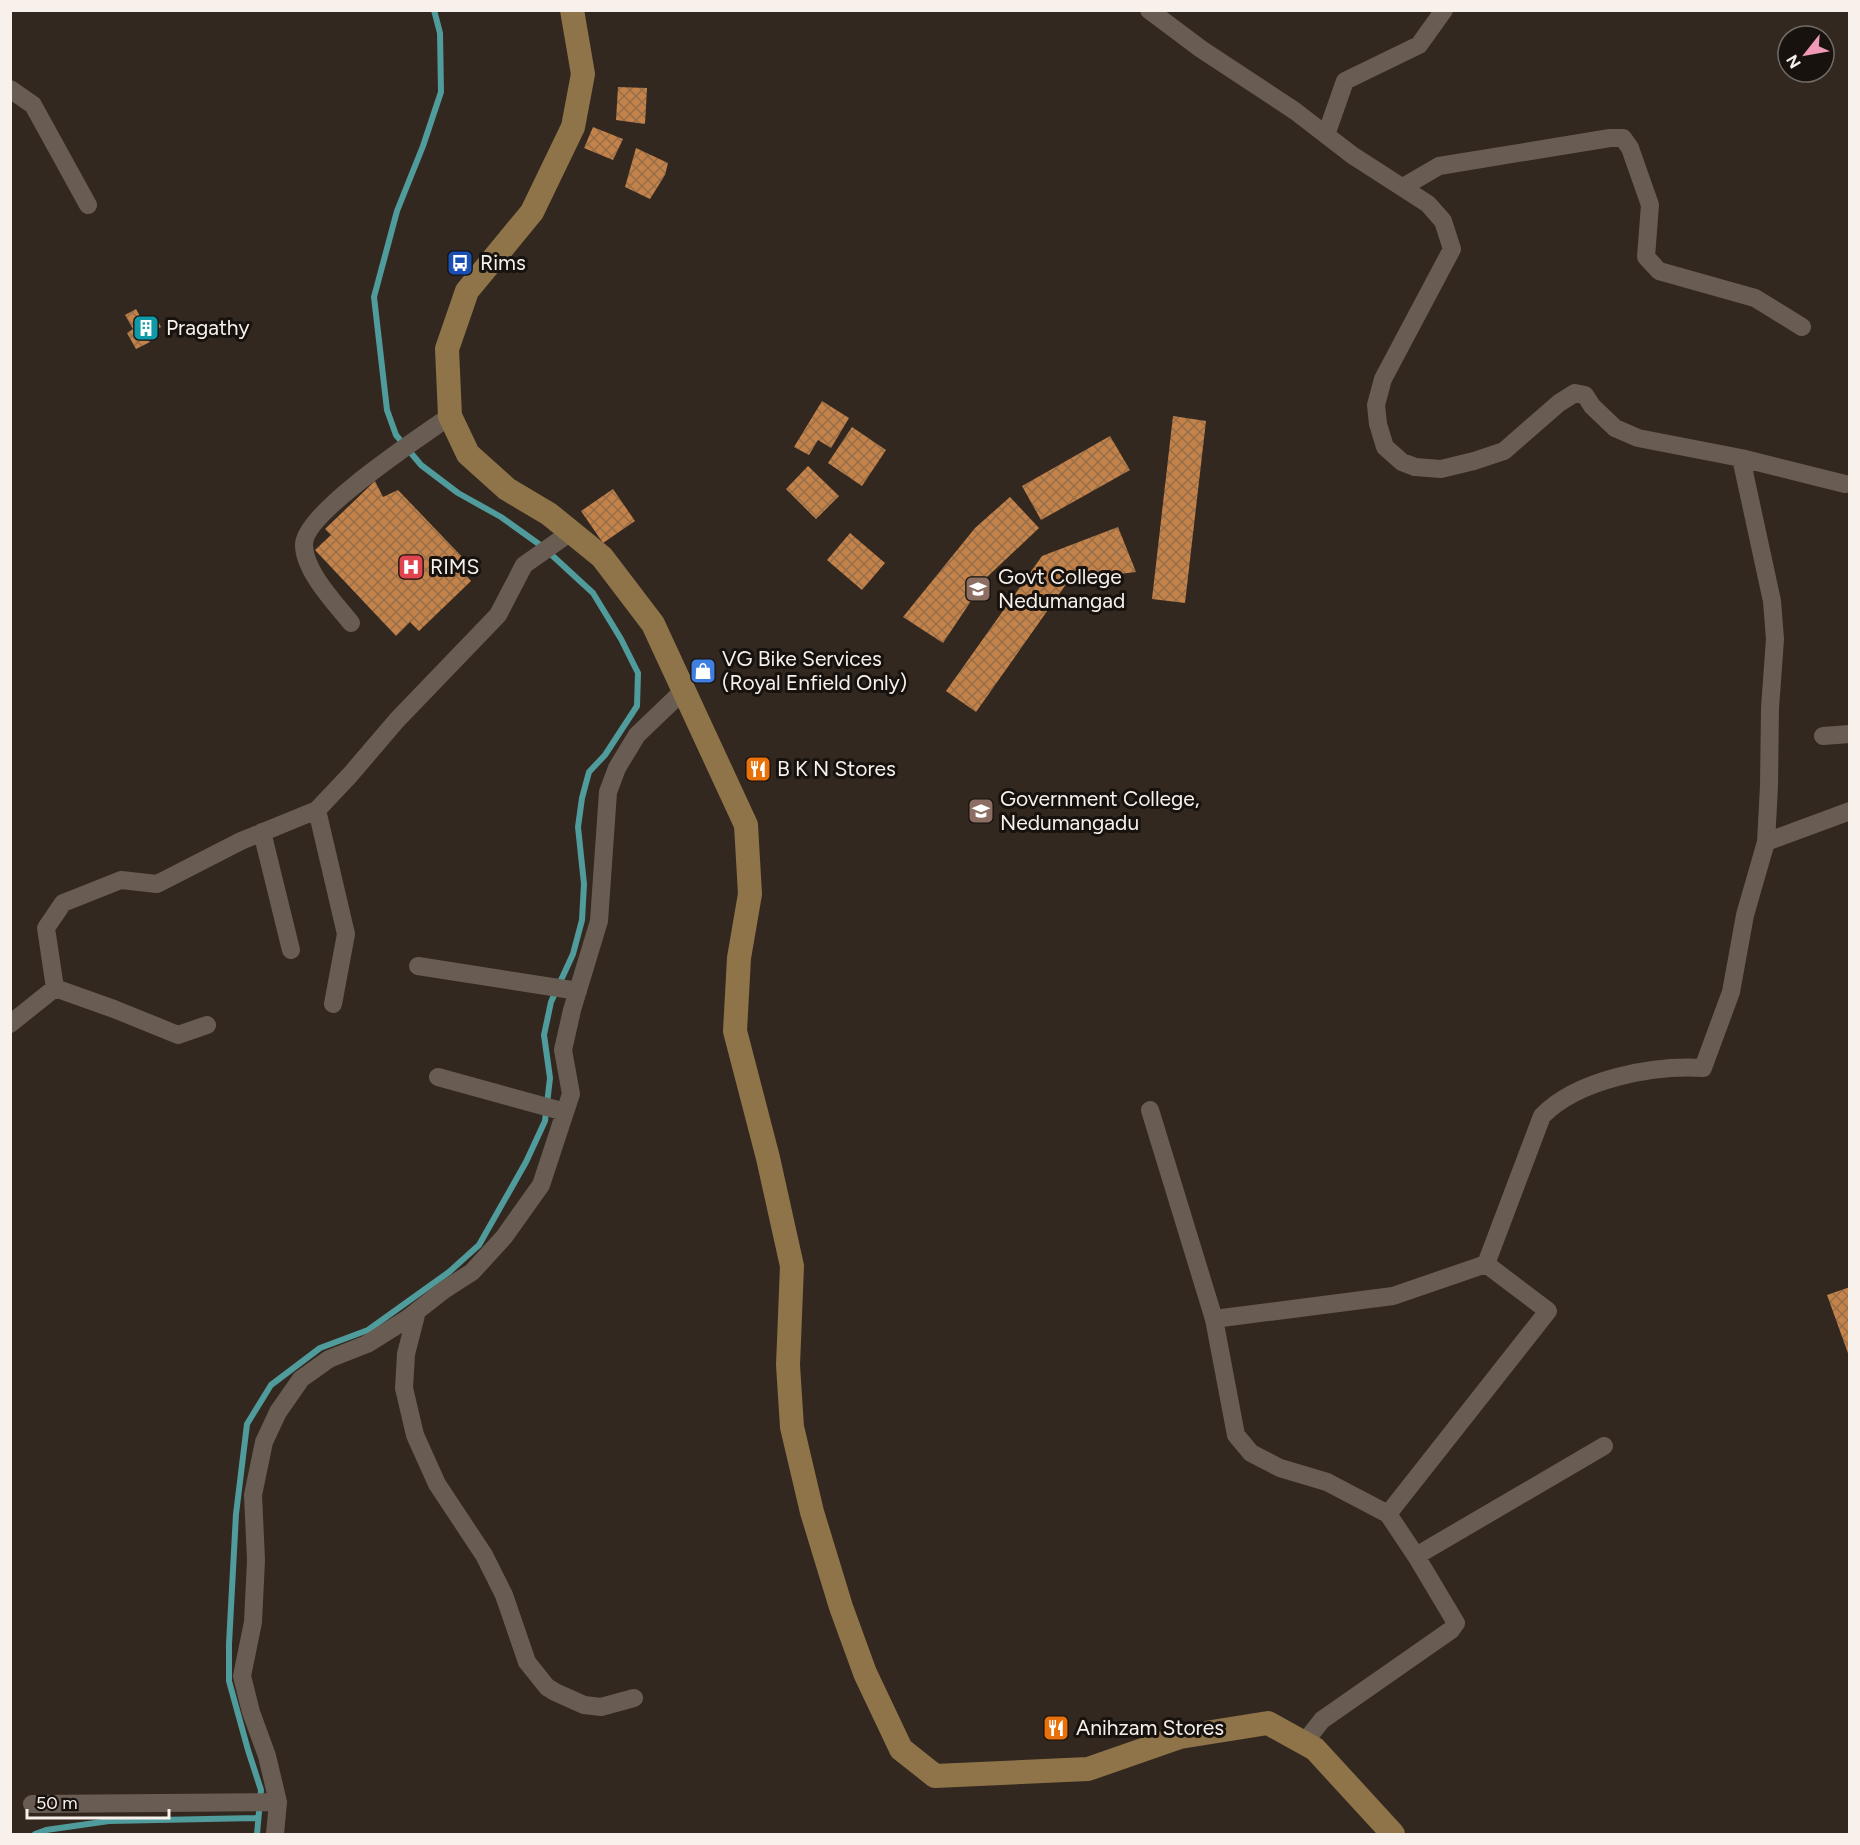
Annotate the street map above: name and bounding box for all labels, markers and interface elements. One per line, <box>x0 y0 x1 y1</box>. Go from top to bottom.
north arrow <box>1776 24 1836 84</box>
text: N <box>1782 51 1805 72</box>
bus stop icon: Rims <box>445 248 475 278</box>
place label: Rims <box>480 250 526 275</box>
building icon: Pragathy <box>131 313 161 343</box>
place label: Pragathy <box>166 315 249 340</box>
hospital icon: RIMS <box>396 552 426 582</box>
place label: RIMS <box>430 554 480 579</box>
place label: Govt College Nedumangad <box>998 564 1125 613</box>
school or university icon: Govt College Nedumangad <box>963 574 993 604</box>
place label: VG Bike Services (Royal Enfield Only) <box>722 646 907 695</box>
shop icon: VG Bike Services (Royal Enfield Only) <box>688 656 718 686</box>
restaurant icon: B K N Stores <box>743 754 773 784</box>
place label: B K N Stores <box>777 756 896 781</box>
place label: Government College, Nedumangadu <box>1000 786 1200 835</box>
school or university icon: Government College, Nedumangadu <box>966 796 996 826</box>
restaurant icon: Anihzam Stores <box>1041 1713 1071 1743</box>
place label: Anihzam Stores <box>1076 1715 1224 1740</box>
scale bar <box>27 1782 170 1820</box>
text: 50 m <box>36 1792 78 1814</box>

